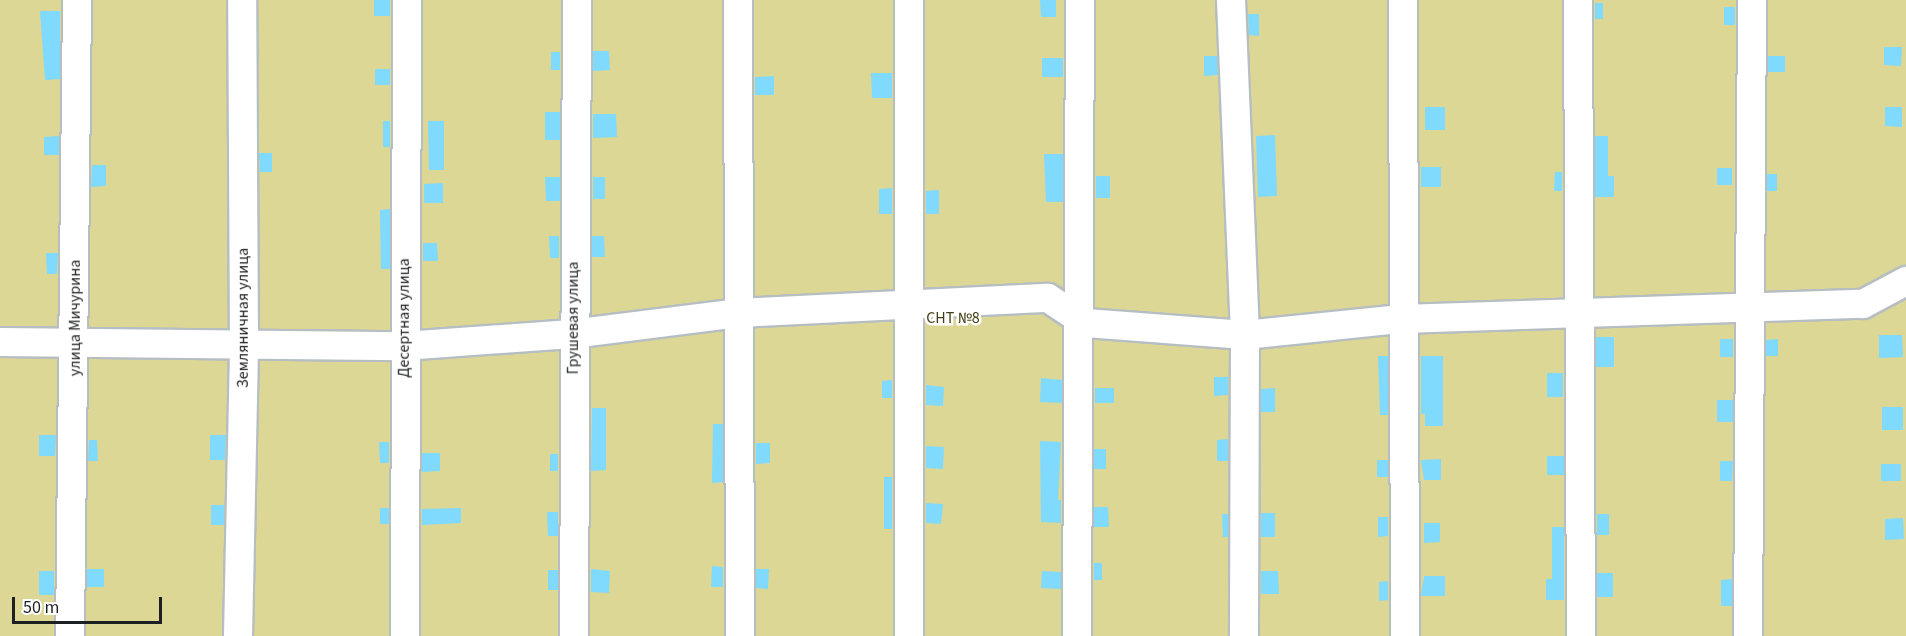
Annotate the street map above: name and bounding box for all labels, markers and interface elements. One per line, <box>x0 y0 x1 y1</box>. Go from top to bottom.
street label: Земляничная улица <box>233 248 253 388</box>
street label: Десертная улица <box>394 258 414 378</box>
street label: улица Мичурина <box>65 260 85 376</box>
street label: Грушевая улица <box>563 262 583 374</box>
park label: СНТ №8 <box>926 308 980 328</box>
scale bar <box>15 585 165 623</box>
text: 50 m <box>23 595 59 620</box>

